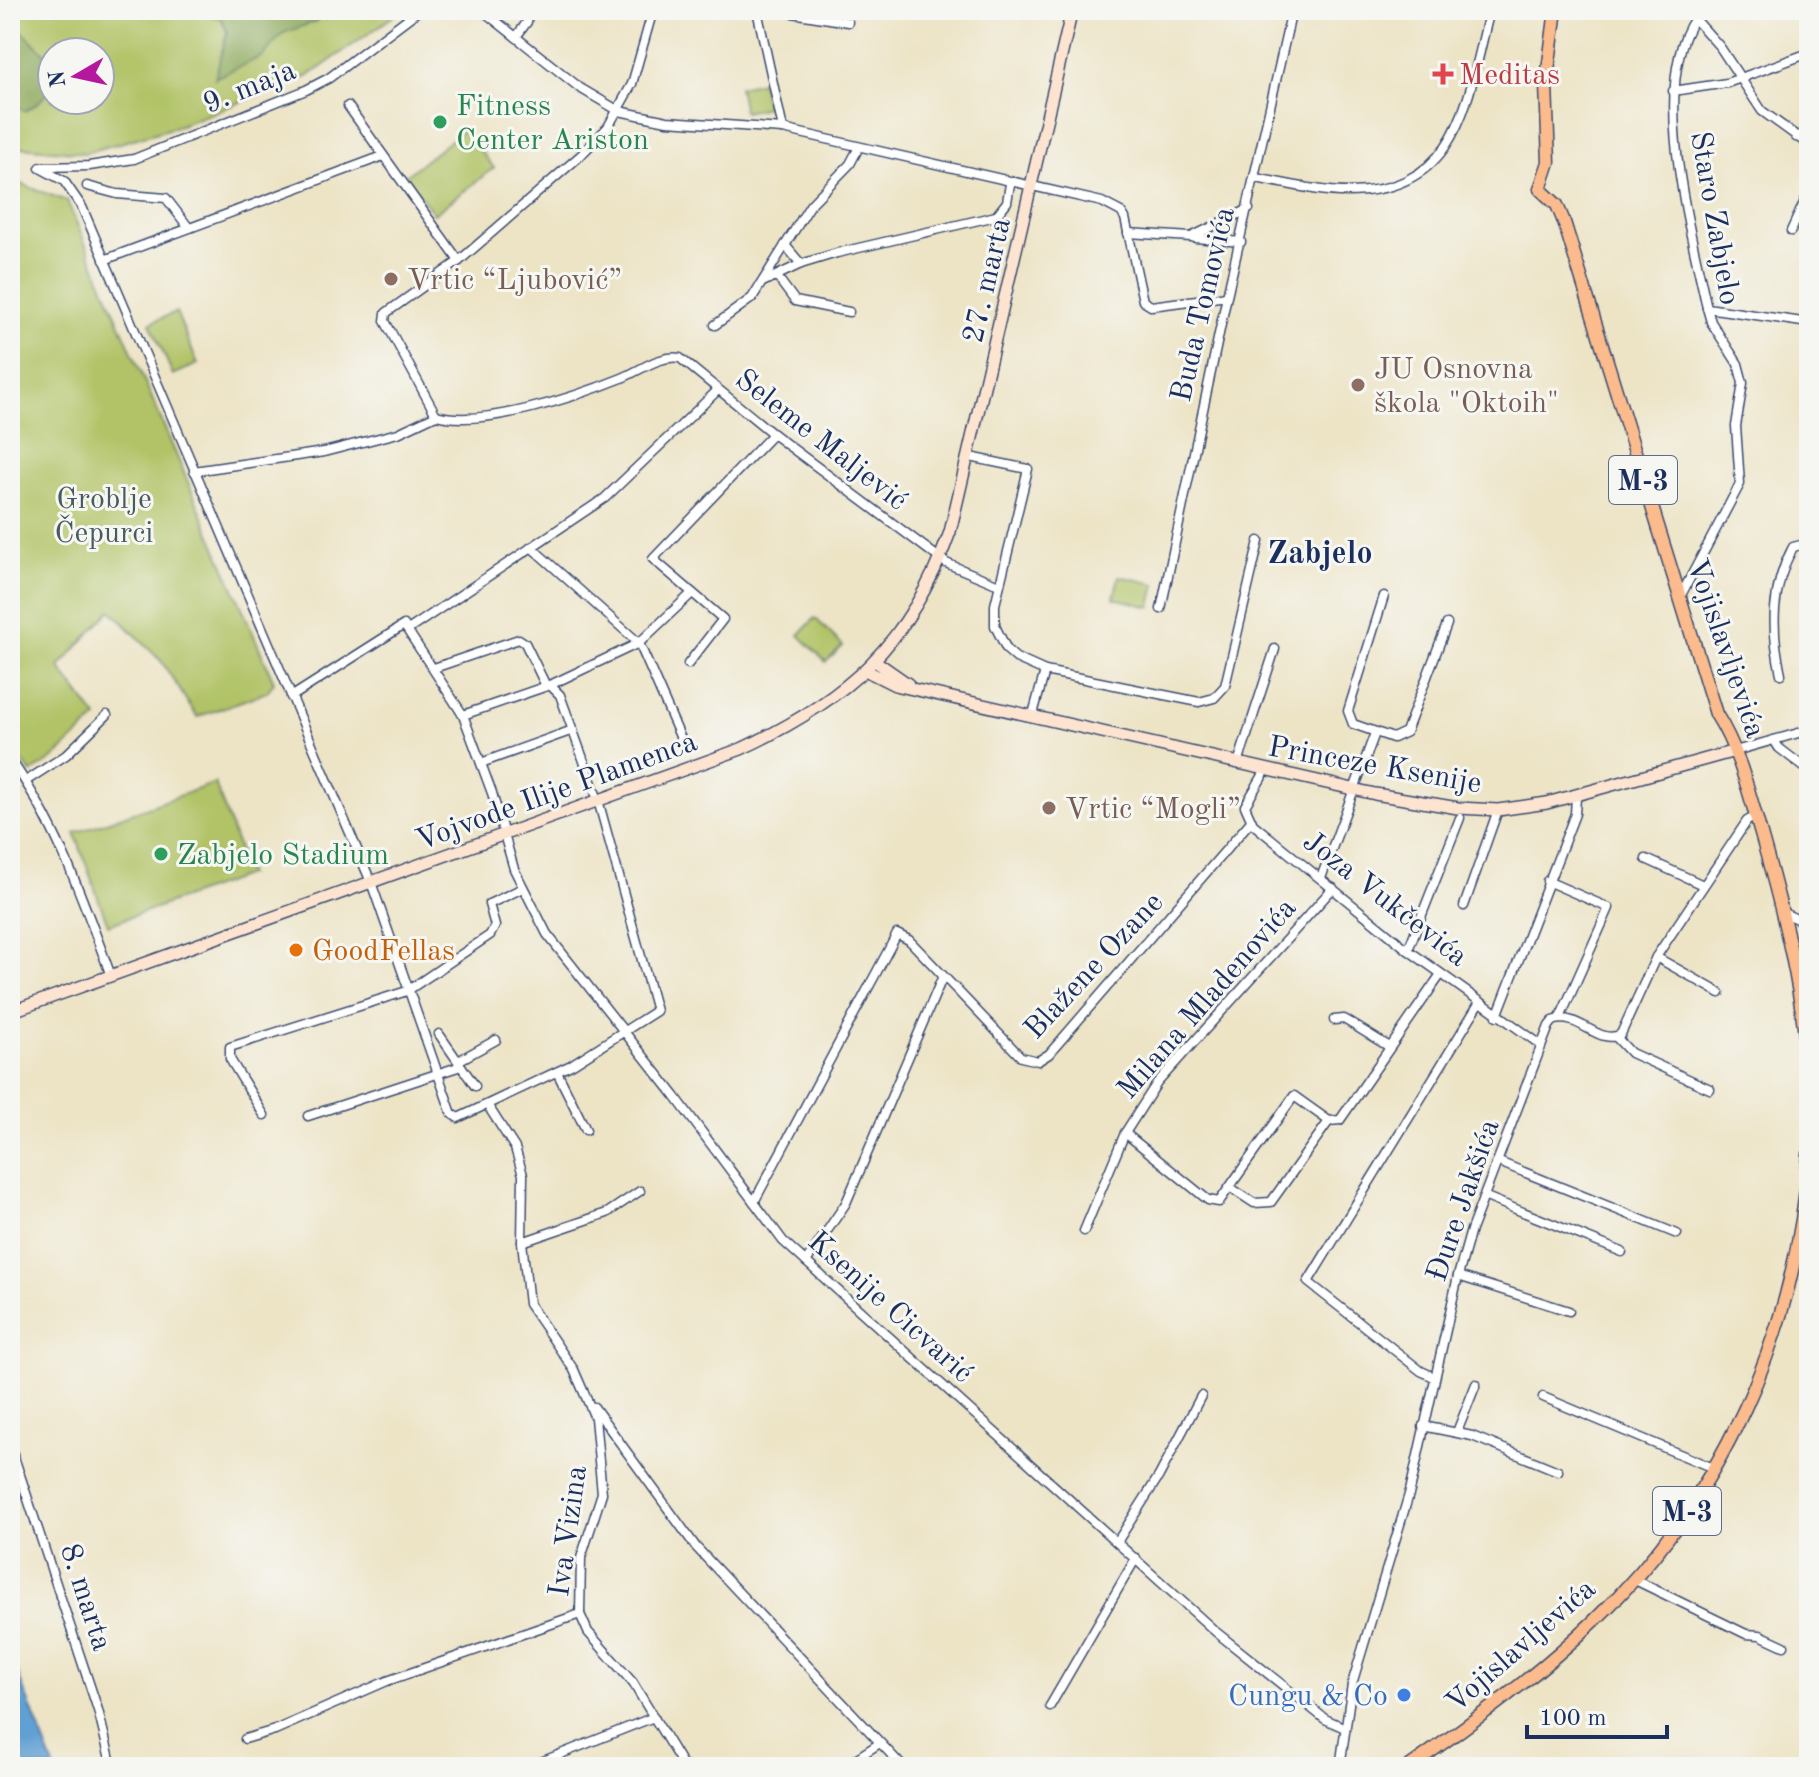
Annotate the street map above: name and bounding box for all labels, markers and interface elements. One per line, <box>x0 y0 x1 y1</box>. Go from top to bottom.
north arrow <box>36 36 116 116</box>
street label: 9. maja <box>199 56 301 120</box>
place label: Meditas <box>1459 61 1560 91</box>
marker: Meditas <box>1434 65 1452 83</box>
text: N <box>46 69 70 89</box>
place label: Fitness Center Ariston <box>456 92 649 156</box>
marker: Fitness Center Ariston <box>431 113 449 131</box>
street label: Staro Zabjelo <box>1684 129 1744 307</box>
street label: Buda Tomovića <box>1167 204 1241 405</box>
street label: 27. marta <box>959 215 1017 346</box>
place label: Vrtic “Ljubović” <box>407 266 622 296</box>
marker: Vrtic “Ljubović” <box>382 270 400 288</box>
place label: JU Osnovna škola "Oktoih" <box>1374 355 1559 419</box>
street label: Seleme Maljević <box>729 364 912 517</box>
marker: JU Osnovna škola "Oktoih" <box>1349 376 1367 394</box>
road number: M-3 <box>1609 456 1677 504</box>
park label: Groblje Čepurci <box>55 485 153 549</box>
district label: Zabjelo <box>1267 539 1373 571</box>
street label: Vojislavljevića <box>1680 555 1770 742</box>
street label: Vojvode Ilije Plamenca <box>412 727 701 857</box>
street label: Princeze Ksenije <box>1265 732 1484 800</box>
place label: Vrtic “Mogli” <box>1065 795 1241 825</box>
marker: Vrtic “Mogli” <box>1040 799 1058 817</box>
street label: Joza Vukčevića <box>1297 826 1473 973</box>
place label: Zabjelo Stadium <box>177 841 389 871</box>
marker: Zabjelo Stadium <box>152 845 170 863</box>
street label: Blažene Ozane <box>1019 887 1170 1045</box>
street label: Milana Mladenovića <box>1113 893 1303 1105</box>
place label: GoodFellas <box>312 937 455 967</box>
marker: GoodFellas <box>287 941 305 959</box>
street label: Đure Jakšića <box>1422 1116 1506 1286</box>
street label: Ksenije Cicvarić <box>802 1226 978 1389</box>
street label: Iva Vizina <box>545 1464 593 1599</box>
road number: M-3 <box>1653 1487 1721 1535</box>
street label: 8. marta <box>54 1540 116 1655</box>
street label: Vojislavljevića <box>1441 1574 1602 1719</box>
place label: Cungu & Co <box>1228 1682 1388 1712</box>
marker: Cungu & Co <box>1395 1686 1413 1704</box>
scale bar <box>1527 1689 1667 1739</box>
text: 100 m <box>1539 1707 1607 1731</box>

